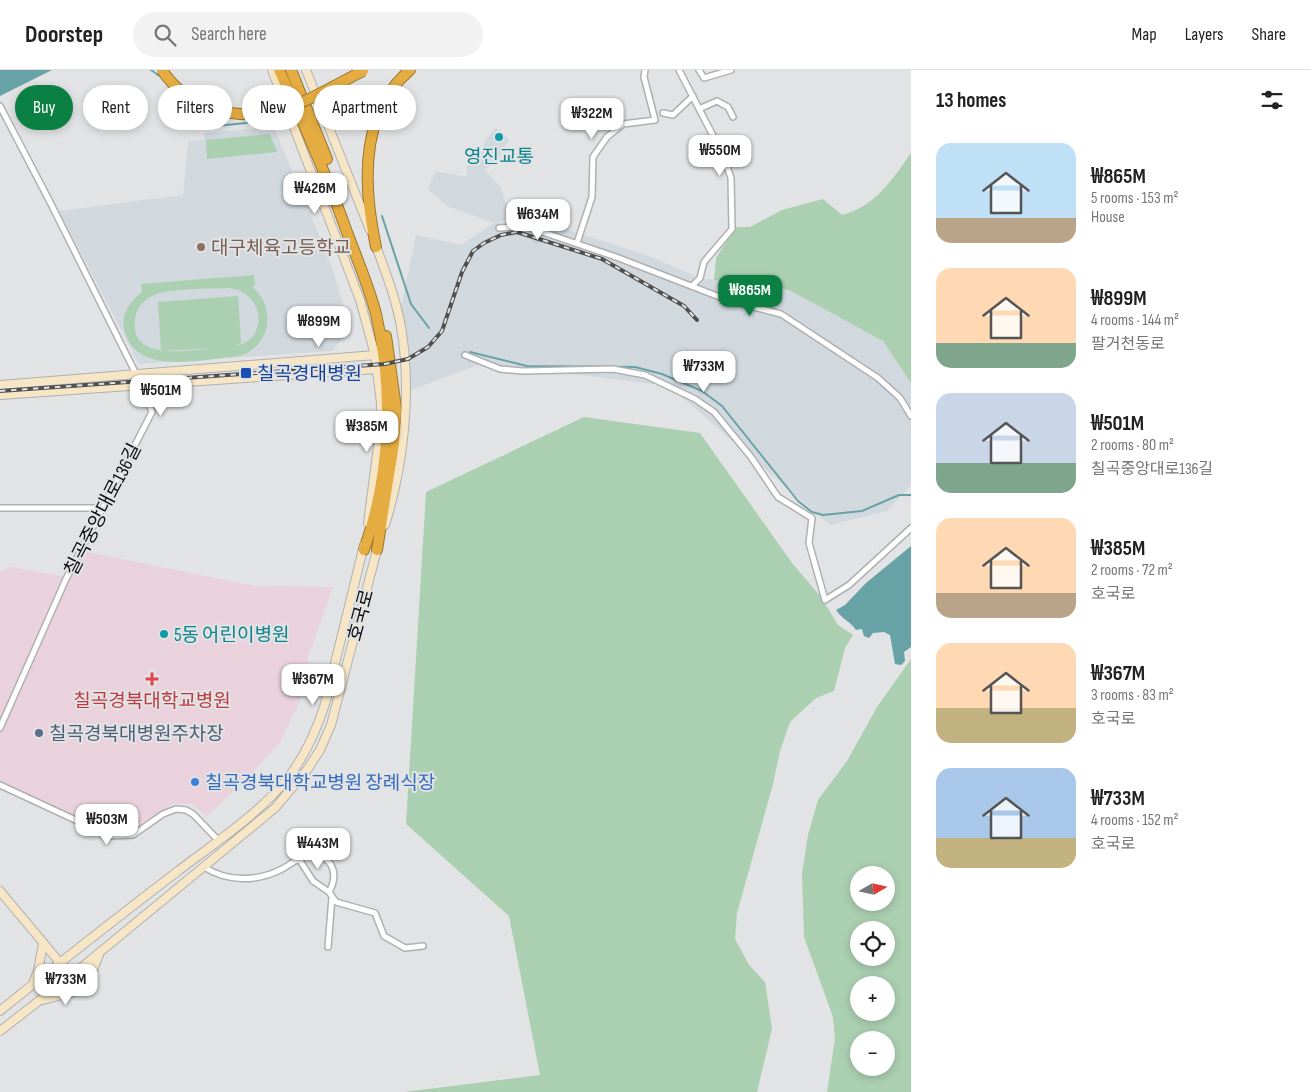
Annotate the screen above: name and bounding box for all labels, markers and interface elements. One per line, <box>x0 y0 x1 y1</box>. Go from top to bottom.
search box <box>133 12 483 57</box>
text: Doorstep <box>25 20 103 49</box>
icon: search <box>151 21 179 49</box>
text: Search here <box>191 23 267 46</box>
text: Map <box>1132 24 1157 45</box>
text: Layers <box>1185 24 1224 45</box>
text: Share <box>1252 24 1286 45</box>
chip: Buy <box>15 85 73 130</box>
chip: Rent <box>83 85 148 130</box>
chip: Filters <box>158 85 232 130</box>
chip: New <box>242 85 304 130</box>
chip: Apartment <box>314 85 416 130</box>
icon: filters <box>1258 86 1286 114</box>
text: 13 homes <box>936 88 1006 113</box>
pin: ₩322M <box>557 98 627 140</box>
text: ₩322M <box>572 104 612 123</box>
marker: 영진교통 <box>493 131 505 143</box>
pin: ₩550M <box>685 134 755 177</box>
text: ₩550M <box>699 141 741 160</box>
place label: 영진교통 <box>464 146 534 169</box>
icon: home <box>976 163 1036 223</box>
text: ₩865M <box>1091 164 1146 189</box>
pin: ₩426M <box>280 172 350 215</box>
text: ₩426M <box>294 179 336 198</box>
text: 5 rooms · 153 m² <box>1091 189 1178 208</box>
pin: ₩634M <box>503 198 573 241</box>
text: ₩634M <box>517 205 559 224</box>
text: House <box>1091 208 1125 227</box>
place label: 대구체육고등학교 <box>211 237 351 260</box>
marker: 대구체육고등학교 <box>195 241 207 253</box>
pin: ₩865M <box>715 274 785 317</box>
text: ₩865M <box>729 281 771 300</box>
text: ₩899M <box>1091 286 1146 311</box>
icon: home <box>976 288 1036 348</box>
pin: ₩899M <box>284 306 354 348</box>
text: 4 rooms · 144 m² <box>1091 311 1179 330</box>
text: ₩899M <box>298 312 340 331</box>
text: 팔거천동로 <box>1091 335 1165 354</box>
pin: ₩733M <box>669 350 739 393</box>
text: ₩733M <box>684 357 724 376</box>
place label: 칠곡경대병원 <box>257 363 362 386</box>
marker: 칠곡경대병원 <box>239 366 253 380</box>
pin: ₩501M <box>126 374 196 417</box>
text: ₩501M <box>141 381 181 400</box>
pin: ₩385M <box>332 410 402 453</box>
text: ₩501M <box>1091 411 1144 436</box>
icon: home <box>976 413 1036 473</box>
text: ₩385M <box>346 417 388 436</box>
text: 2 rooms · 80 m² <box>1091 436 1174 455</box>
street label: 칠곡중앙대로136길 <box>60 440 147 580</box>
text: 칠곡중앙대로136길 <box>1091 460 1213 479</box>
text: ₩385M <box>1091 536 1145 561</box>
icon: home <box>976 538 1036 598</box>
text: 2 rooms · 72 m² <box>1091 561 1173 580</box>
text: 호국로 <box>1091 585 1135 604</box>
street label: 호국로 <box>344 587 379 644</box>
place label: 5동 어린이병원 <box>174 624 290 647</box>
marker: 5동 어린이병원 <box>158 628 170 640</box>
text: ₩367M <box>1091 661 1145 686</box>
icon: home <box>976 663 1036 723</box>
pin: ₩367M <box>278 664 348 706</box>
text: ₩367M <box>292 670 334 689</box>
marker: 칠곡경북대학교병원 <box>145 672 159 686</box>
text: 3 rooms · 83 m² <box>1091 686 1174 705</box>
place label: 칠곡경북대학교병원 <box>73 690 231 713</box>
text: 호국로 <box>1091 710 1135 729</box>
place label: 칠곡경북대병원주차장 <box>49 723 224 746</box>
marker: 칠곡경북대병원주차장 <box>33 727 45 739</box>
place label: 칠곡경북대학교병원 장례식장 <box>205 772 435 795</box>
marker: 칠곡경북대학교병원 장례식장 <box>189 776 201 788</box>
text: ₩733M <box>1091 786 1145 811</box>
icon: home <box>976 788 1036 848</box>
pin: ₩503M <box>72 804 142 846</box>
text: ₩503M <box>86 810 128 829</box>
text: 4 rooms · 152 m² <box>1091 811 1179 830</box>
pin: ₩443M <box>283 828 353 870</box>
text: ₩443M <box>297 834 339 853</box>
text: 호국로 <box>1091 835 1135 854</box>
north arrow <box>850 866 895 911</box>
map controls <box>850 866 895 1076</box>
button: locate <box>850 921 895 966</box>
pin: ₩733M <box>31 964 101 1006</box>
text: ₩733M <box>46 970 86 989</box>
button: + <box>850 976 895 1021</box>
button: − <box>850 1031 895 1076</box>

